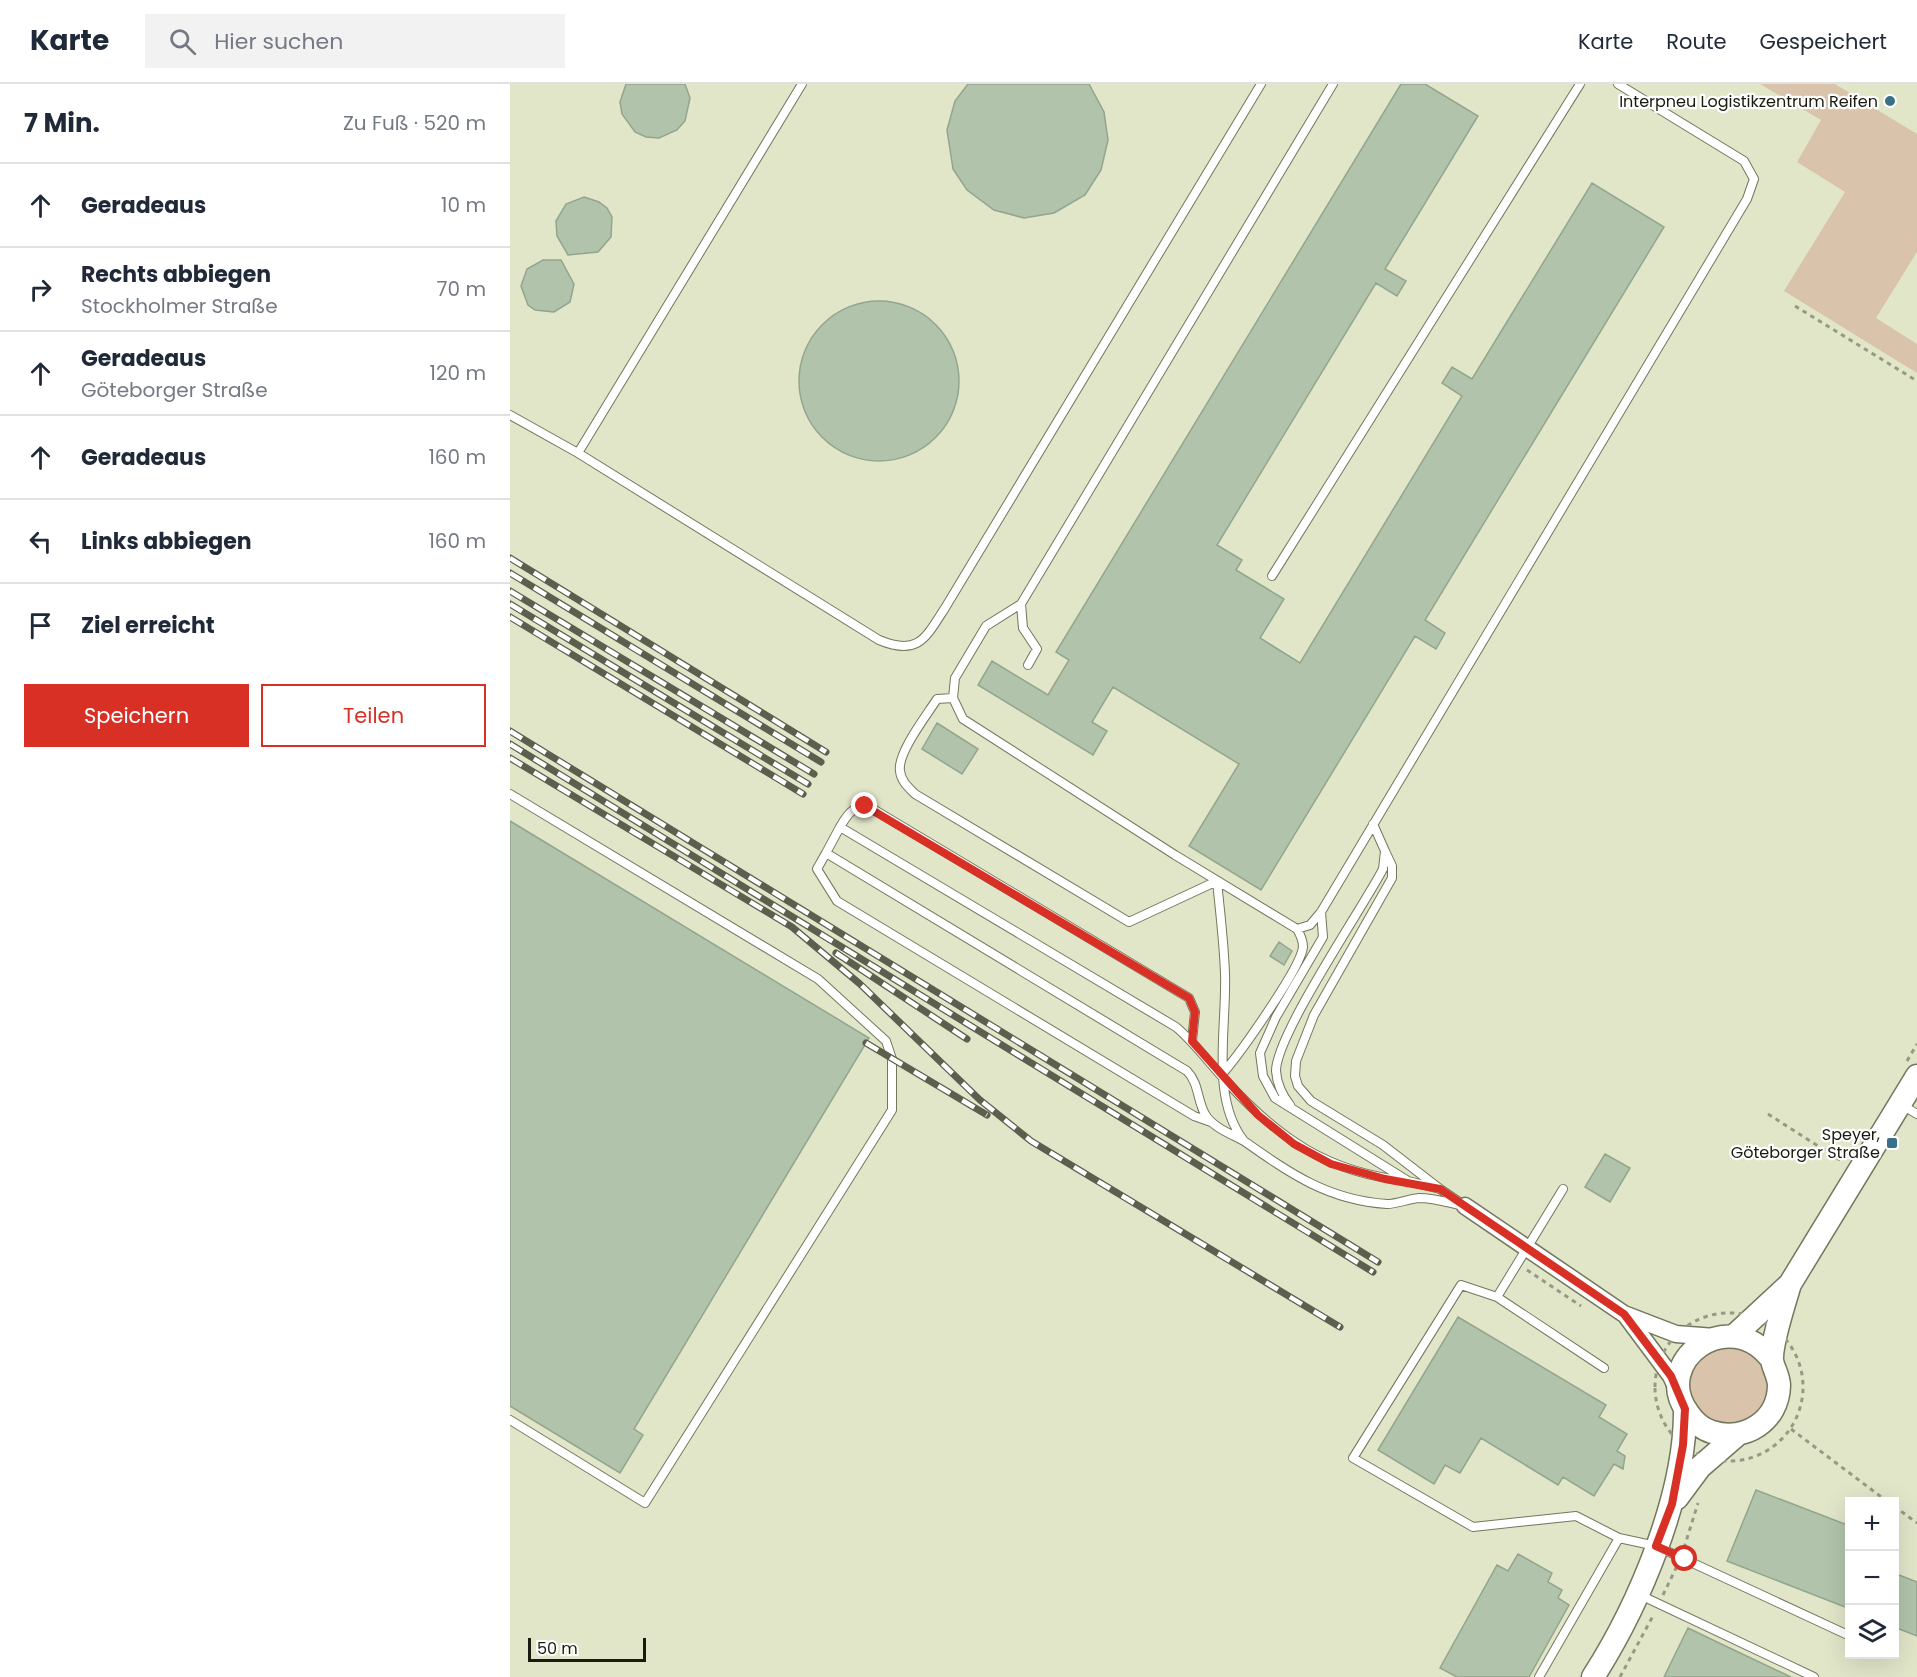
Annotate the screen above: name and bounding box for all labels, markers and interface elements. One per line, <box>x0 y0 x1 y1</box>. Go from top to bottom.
search box <box>145 14 565 68</box>
text: Karte <box>30 21 109 60</box>
icon: search <box>166 25 199 58</box>
text: Hier suchen <box>214 26 343 57</box>
text: Karte <box>1578 27 1633 56</box>
text: Route <box>1666 27 1727 56</box>
text: Gespeichert <box>1760 27 1887 56</box>
place label: Interpneu Logistikzentrum Reifen <box>1619 90 1878 113</box>
marker: Interpneu Logistikzentrum Reifen <box>1883 94 1897 108</box>
text: 7 Min. <box>24 105 100 141</box>
text: Zu Fuß · 520 m <box>343 109 486 137</box>
icon: ahead <box>24 189 57 222</box>
text: Geradeaus <box>81 190 206 221</box>
text: 10 m <box>441 191 486 219</box>
text: Rechts abbiegen <box>81 259 271 290</box>
icon: right <box>24 273 57 306</box>
text: 70 m <box>437 275 486 303</box>
text: Stockholmer Straße <box>81 292 278 320</box>
text: Geradeaus <box>81 343 206 374</box>
icon: ahead <box>24 357 57 390</box>
text: 120 m <box>430 359 486 387</box>
text: Göteborger Straße <box>81 376 268 404</box>
icon: ahead <box>24 441 57 474</box>
text: Geradeaus <box>81 442 206 473</box>
text: 160 m <box>428 443 486 471</box>
icon: left <box>24 525 57 558</box>
text: Links abbiegen <box>81 526 252 557</box>
text: 160 m <box>428 527 486 555</box>
icon: arrive <box>24 609 57 642</box>
text: Ziel erreicht <box>81 610 215 641</box>
button: Speichern <box>24 684 249 747</box>
button: Teilen <box>261 684 486 747</box>
route end <box>851 792 877 818</box>
place label: Speyer, Göteborger Straße <box>1731 1123 1880 1164</box>
marker: Speyer, Göteborger Straße <box>1885 1136 1899 1150</box>
map controls <box>1845 1497 1899 1659</box>
button: + <box>1845 1497 1899 1551</box>
route start <box>1671 1545 1697 1571</box>
button: − <box>1845 1551 1899 1605</box>
button: layers <box>1845 1605 1899 1659</box>
scale bar <box>528 1635 646 1662</box>
text: 50 m <box>537 1637 578 1660</box>

